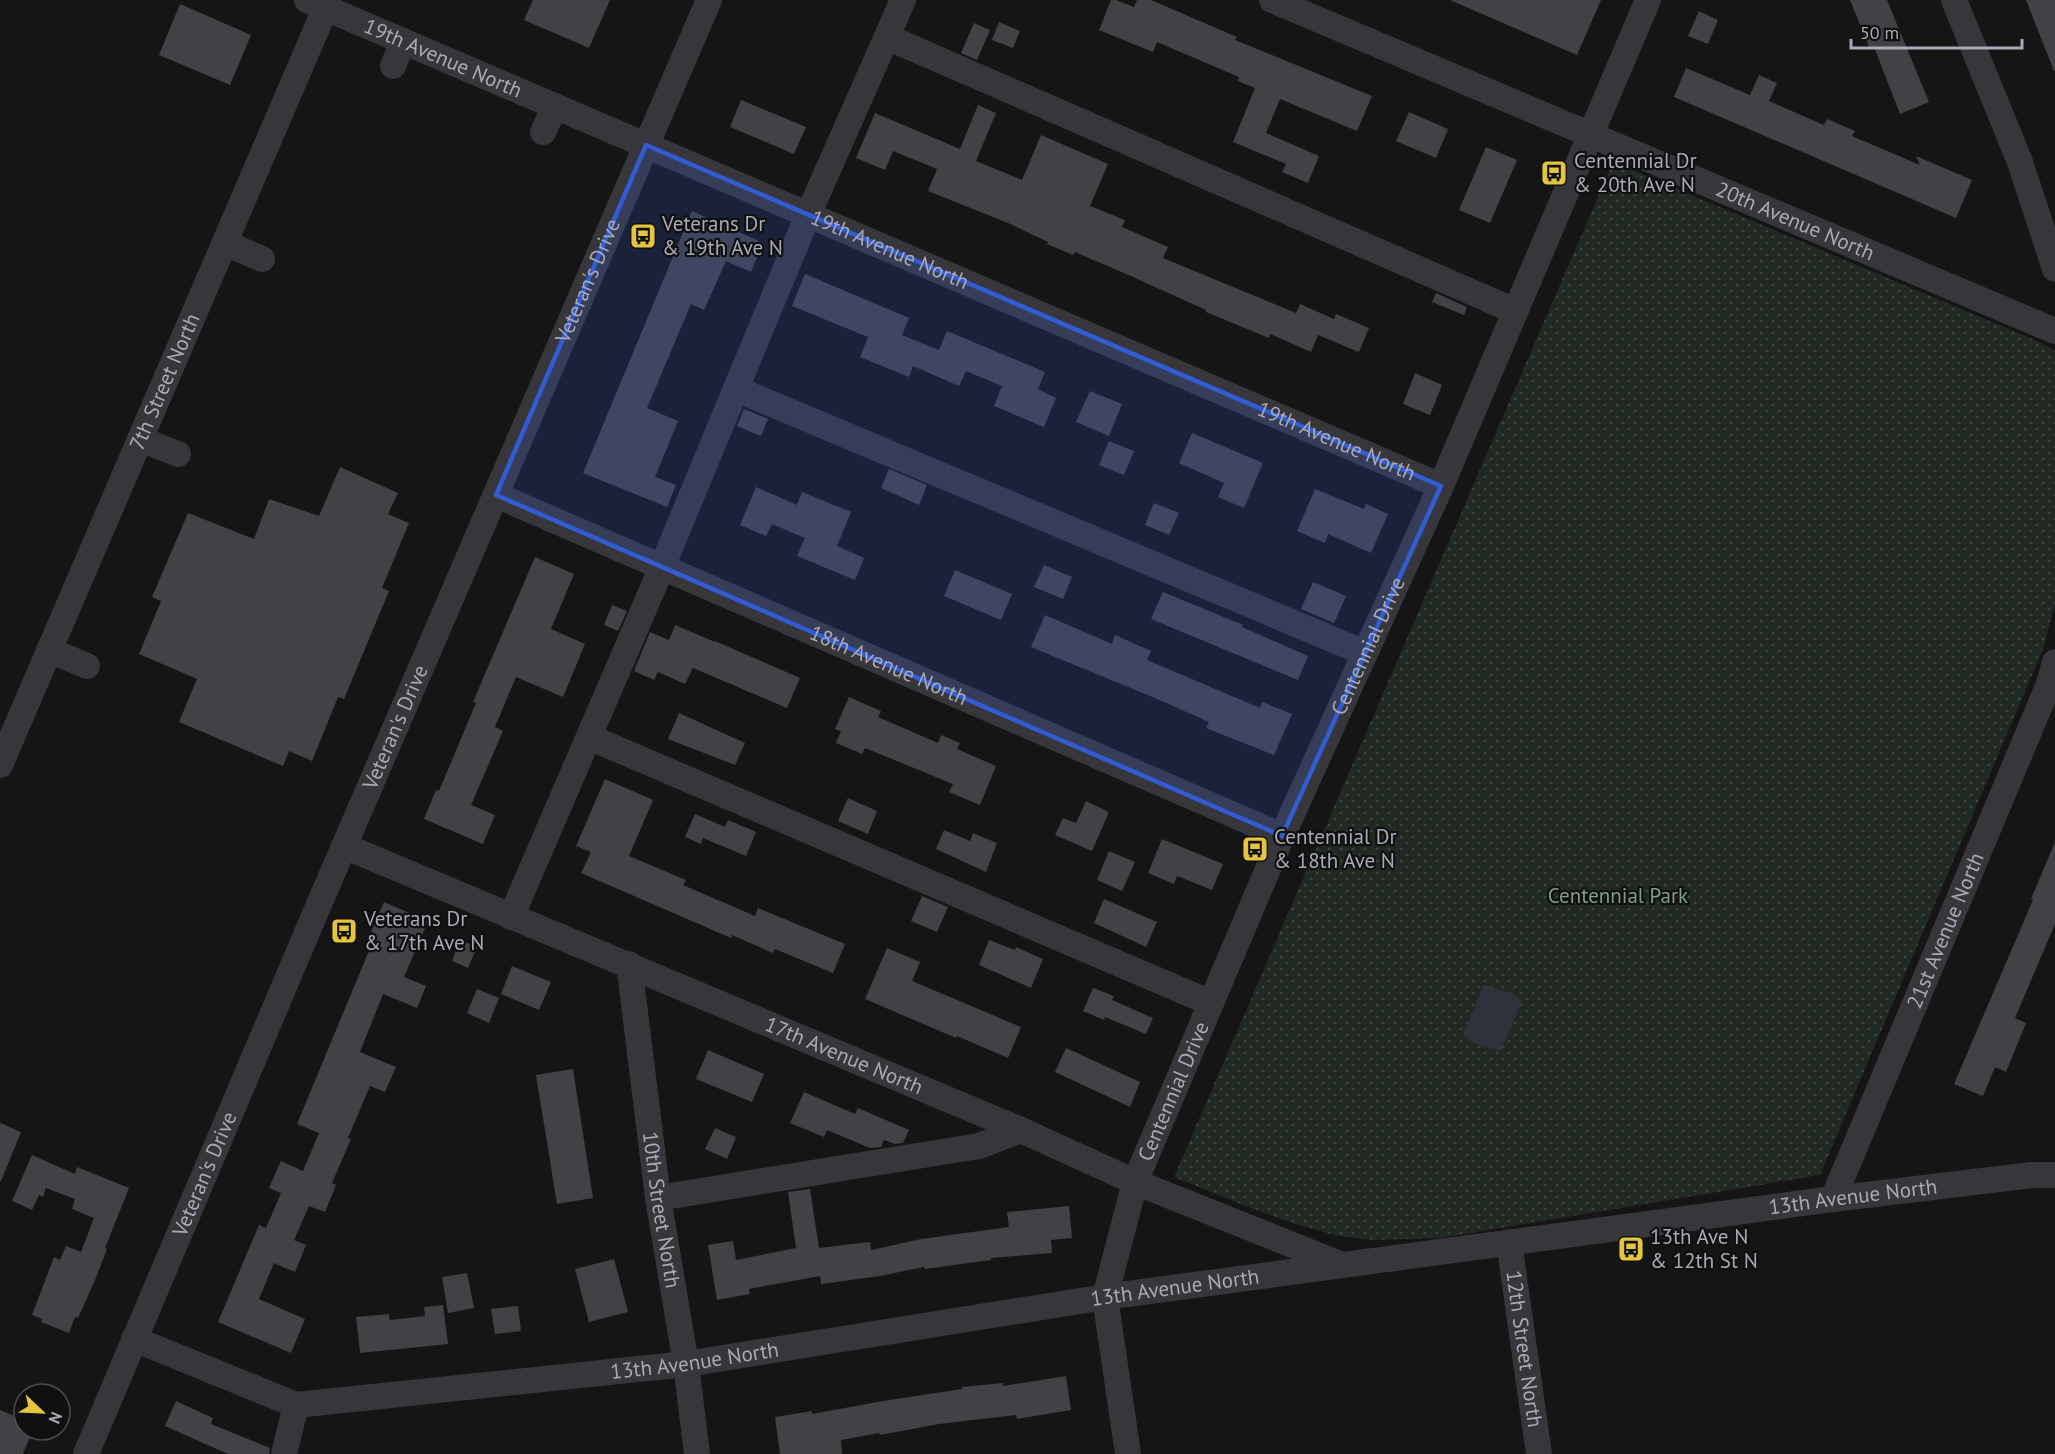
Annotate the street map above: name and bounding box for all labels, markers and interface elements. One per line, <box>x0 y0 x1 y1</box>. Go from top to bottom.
street label: 19th Avenue North <box>360 12 526 104</box>
scale bar <box>1851 12 2022 50</box>
text: 50 m <box>1860 21 1899 44</box>
place label: Centennial Dr & 20th Ave N <box>1574 147 1697 198</box>
bus stop icon: Centennial Dr & 20th Ave N <box>1539 158 1569 188</box>
street label: 20th Avenue North <box>1712 175 1879 266</box>
street label: 19th Avenue North <box>807 203 973 295</box>
place label: Veterans Dr & 19th Ave N <box>661 210 783 261</box>
street label: Veteran's Drive <box>548 214 626 348</box>
bus stop icon: Veterans Dr & 19th Ave N <box>628 221 658 251</box>
street label: 7th Street North <box>123 309 206 454</box>
street label: 19th Avenue North <box>1253 395 1420 487</box>
street label: Centennial Drive <box>1325 573 1411 719</box>
street label: 18th Avenue North <box>806 619 972 711</box>
street label: Veteran's Drive <box>356 661 434 794</box>
place label: Centennial Dr & 18th Ave N <box>1274 823 1397 874</box>
bus stop icon: Centennial Dr & 18th Ave N <box>1240 834 1270 864</box>
street label: 21st Avenue North <box>1900 848 1990 1013</box>
park label: Centennial Park <box>1548 882 1688 909</box>
place label: Veterans Dr & 17th Ave N <box>363 905 484 956</box>
bus stop icon: Veterans Dr & 17th Ave N <box>329 916 359 946</box>
street label: 17th Avenue North <box>761 1010 927 1100</box>
street label: Centennial Drive <box>1132 1017 1215 1165</box>
street label: Veteran's Drive <box>165 1107 243 1241</box>
street label: 10th Street North <box>637 1130 687 1290</box>
street label: 13th Avenue North <box>1767 1173 1939 1221</box>
place label: 13th Ave N & 12th St N <box>1650 1223 1758 1274</box>
bus stop icon: 13th Ave N & 12th St N <box>1616 1234 1646 1264</box>
street label: 13th Avenue North <box>1089 1262 1261 1312</box>
street label: 12th Street North <box>1500 1269 1549 1429</box>
street label: 13th Avenue North <box>609 1335 781 1385</box>
north arrow <box>12 1382 72 1442</box>
text: N <box>45 1409 67 1427</box>

